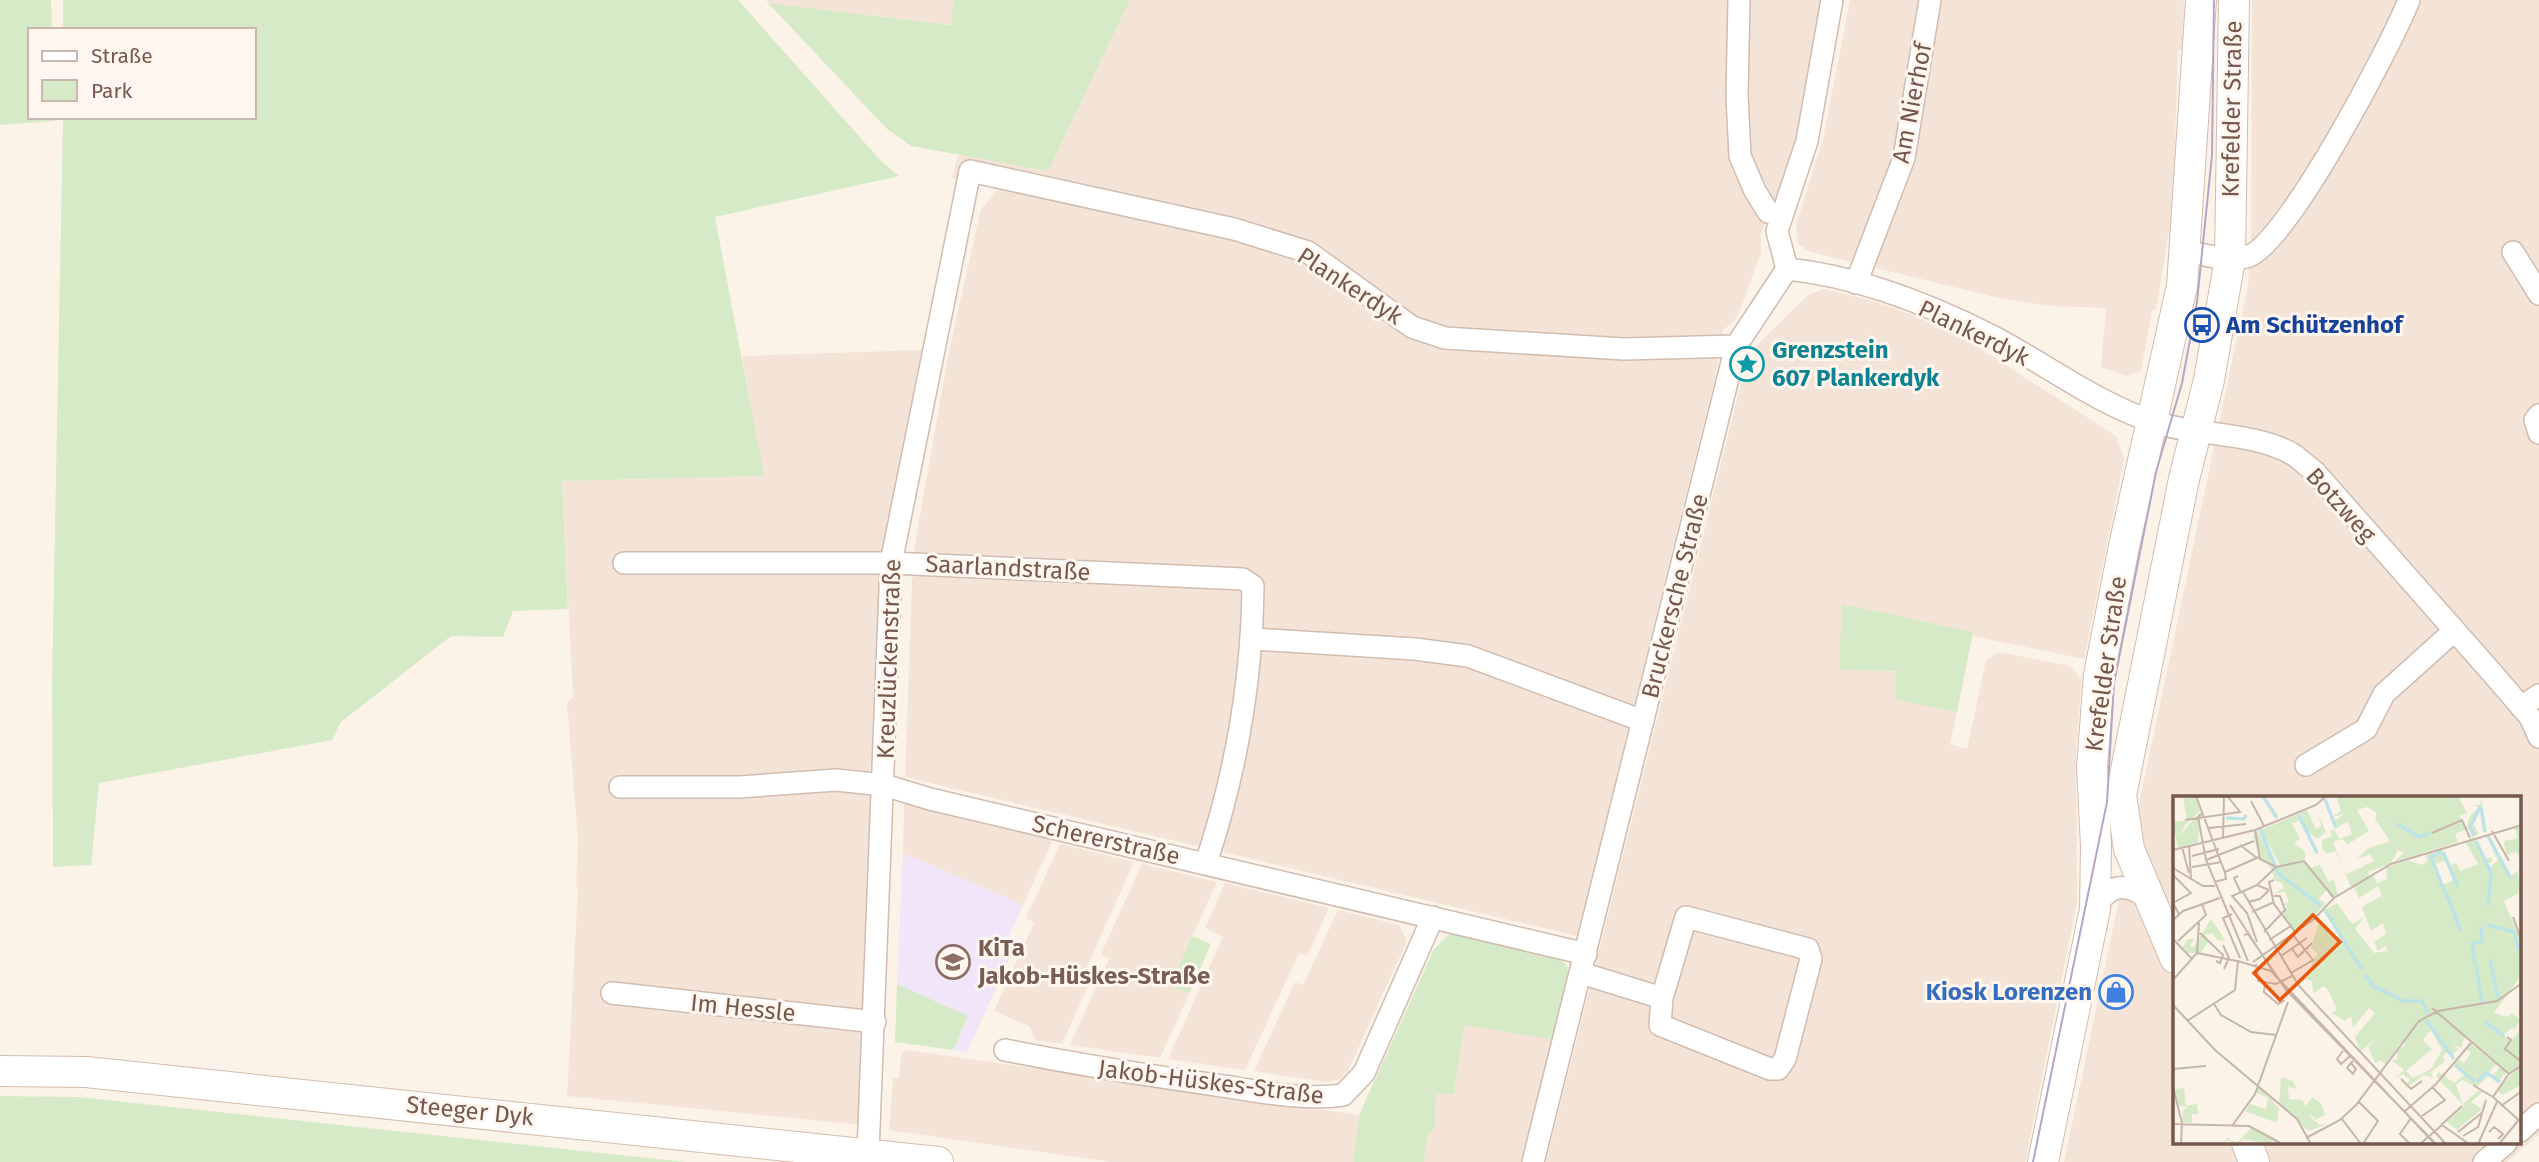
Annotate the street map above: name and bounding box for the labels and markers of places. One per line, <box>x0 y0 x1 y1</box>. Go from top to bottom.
bus stop icon: Am Schützenhof <box>2183 306 2221 344</box>
place label: Am Schützenhof <box>2225 311 2405 339</box>
place label: Grenzstein 607 Plankerdyk <box>1772 336 1940 392</box>
place icon: Grenzstein 607 Plankerdyk <box>1728 345 1766 383</box>
place label: KiTa Jakob-Hüskes-Straße <box>977 934 1210 990</box>
school or university icon: KiTa Jakob-Hüskes-Straße <box>934 943 972 981</box>
shop icon: Kiosk Lorenzen <box>2097 973 2135 1011</box>
place label: Kiosk Lorenzen <box>1926 978 2092 1006</box>

